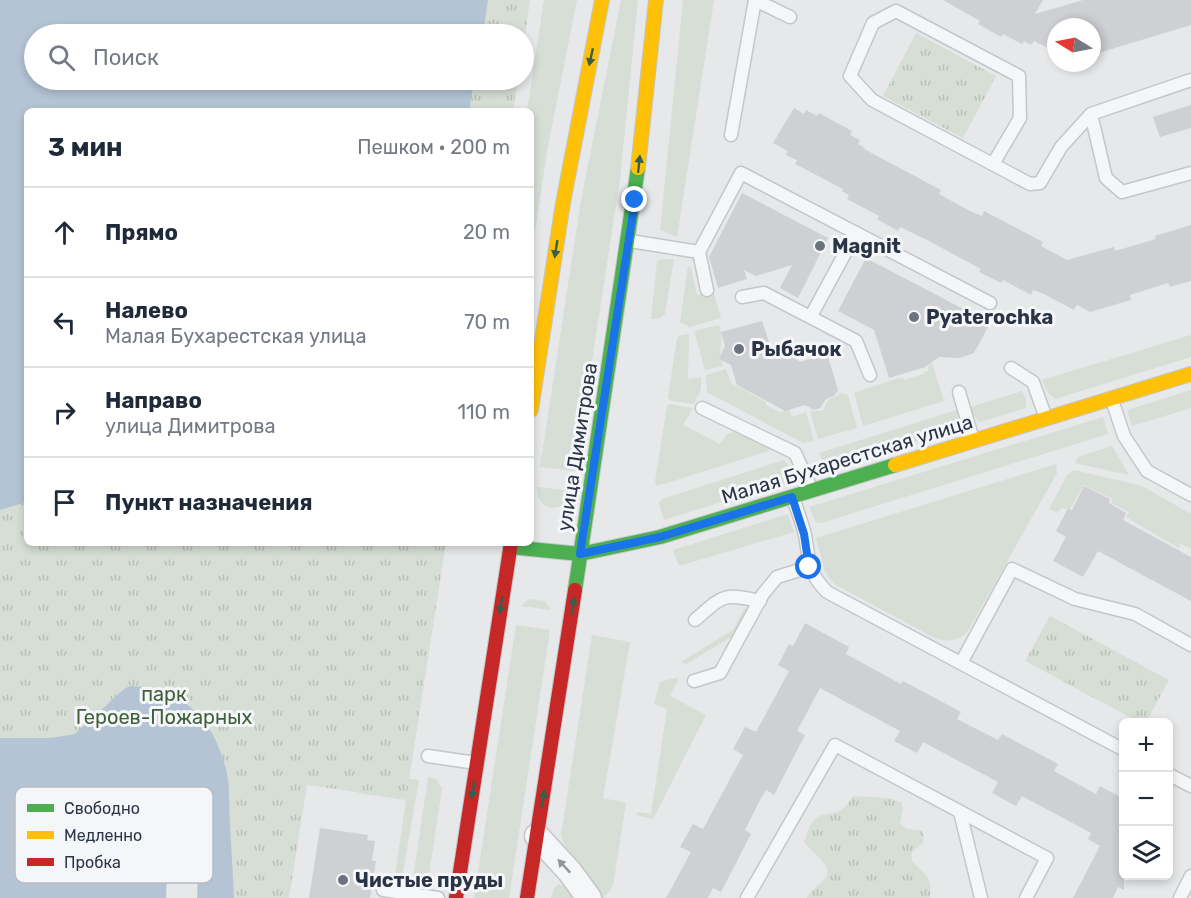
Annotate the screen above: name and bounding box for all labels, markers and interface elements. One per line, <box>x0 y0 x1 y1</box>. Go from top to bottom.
north arrow <box>1047 18 1101 72</box>
search box <box>24 24 534 90</box>
icon: search <box>45 41 78 74</box>
text: Поиск <box>93 44 159 71</box>
one-way arrow <box>585 48 595 67</box>
text: 3 мин <box>48 132 123 163</box>
text: Пешком · 200 m <box>357 135 510 159</box>
one-way arrow <box>634 155 644 174</box>
route end <box>621 186 647 212</box>
icon: ahead <box>48 216 81 249</box>
text: Прямо <box>105 219 178 246</box>
text: 20 m <box>463 220 510 244</box>
place label: Magnit <box>832 234 901 258</box>
marker: Magnit <box>813 239 827 253</box>
one-way arrow <box>551 240 560 259</box>
text: Налево <box>105 297 188 324</box>
place label: Pyaterochka <box>926 305 1053 329</box>
icon: left <box>48 306 81 339</box>
text: 70 m <box>464 310 510 334</box>
marker: Pyaterochka <box>907 310 921 324</box>
text: Малая Бухарестская улица <box>105 324 366 348</box>
place label: Рыбачок <box>751 337 842 361</box>
marker: Рыбачок <box>732 342 746 356</box>
street label: улица Димитрова <box>552 361 602 533</box>
text: Направо <box>105 387 202 414</box>
icon: right <box>48 396 81 429</box>
text: 110 m <box>458 400 510 424</box>
street label: Малая Бухарестская улица <box>718 409 976 509</box>
text: улица Димитрова <box>105 414 275 438</box>
icon: arrive <box>48 486 81 519</box>
text: Пункт назначения <box>105 489 313 516</box>
route start <box>795 553 821 579</box>
one-way arrow <box>497 595 506 614</box>
one-way arrow <box>568 596 577 615</box>
park label: парк Героев-Пожарных <box>76 682 252 729</box>
map controls <box>1119 718 1173 880</box>
button: + <box>1119 718 1173 772</box>
button: − <box>1119 772 1173 826</box>
one-way arrow <box>468 780 477 799</box>
legend <box>15 787 213 883</box>
one-way arrow <box>538 789 547 808</box>
text: Свободно <box>64 799 140 818</box>
text: Медленно <box>64 826 142 845</box>
button: layers <box>1119 826 1173 880</box>
text: Пробка <box>64 853 121 872</box>
one-way arrow <box>558 859 571 874</box>
place label: Чистые пруды <box>355 868 503 892</box>
marker: Чистые пруды <box>336 873 350 887</box>

